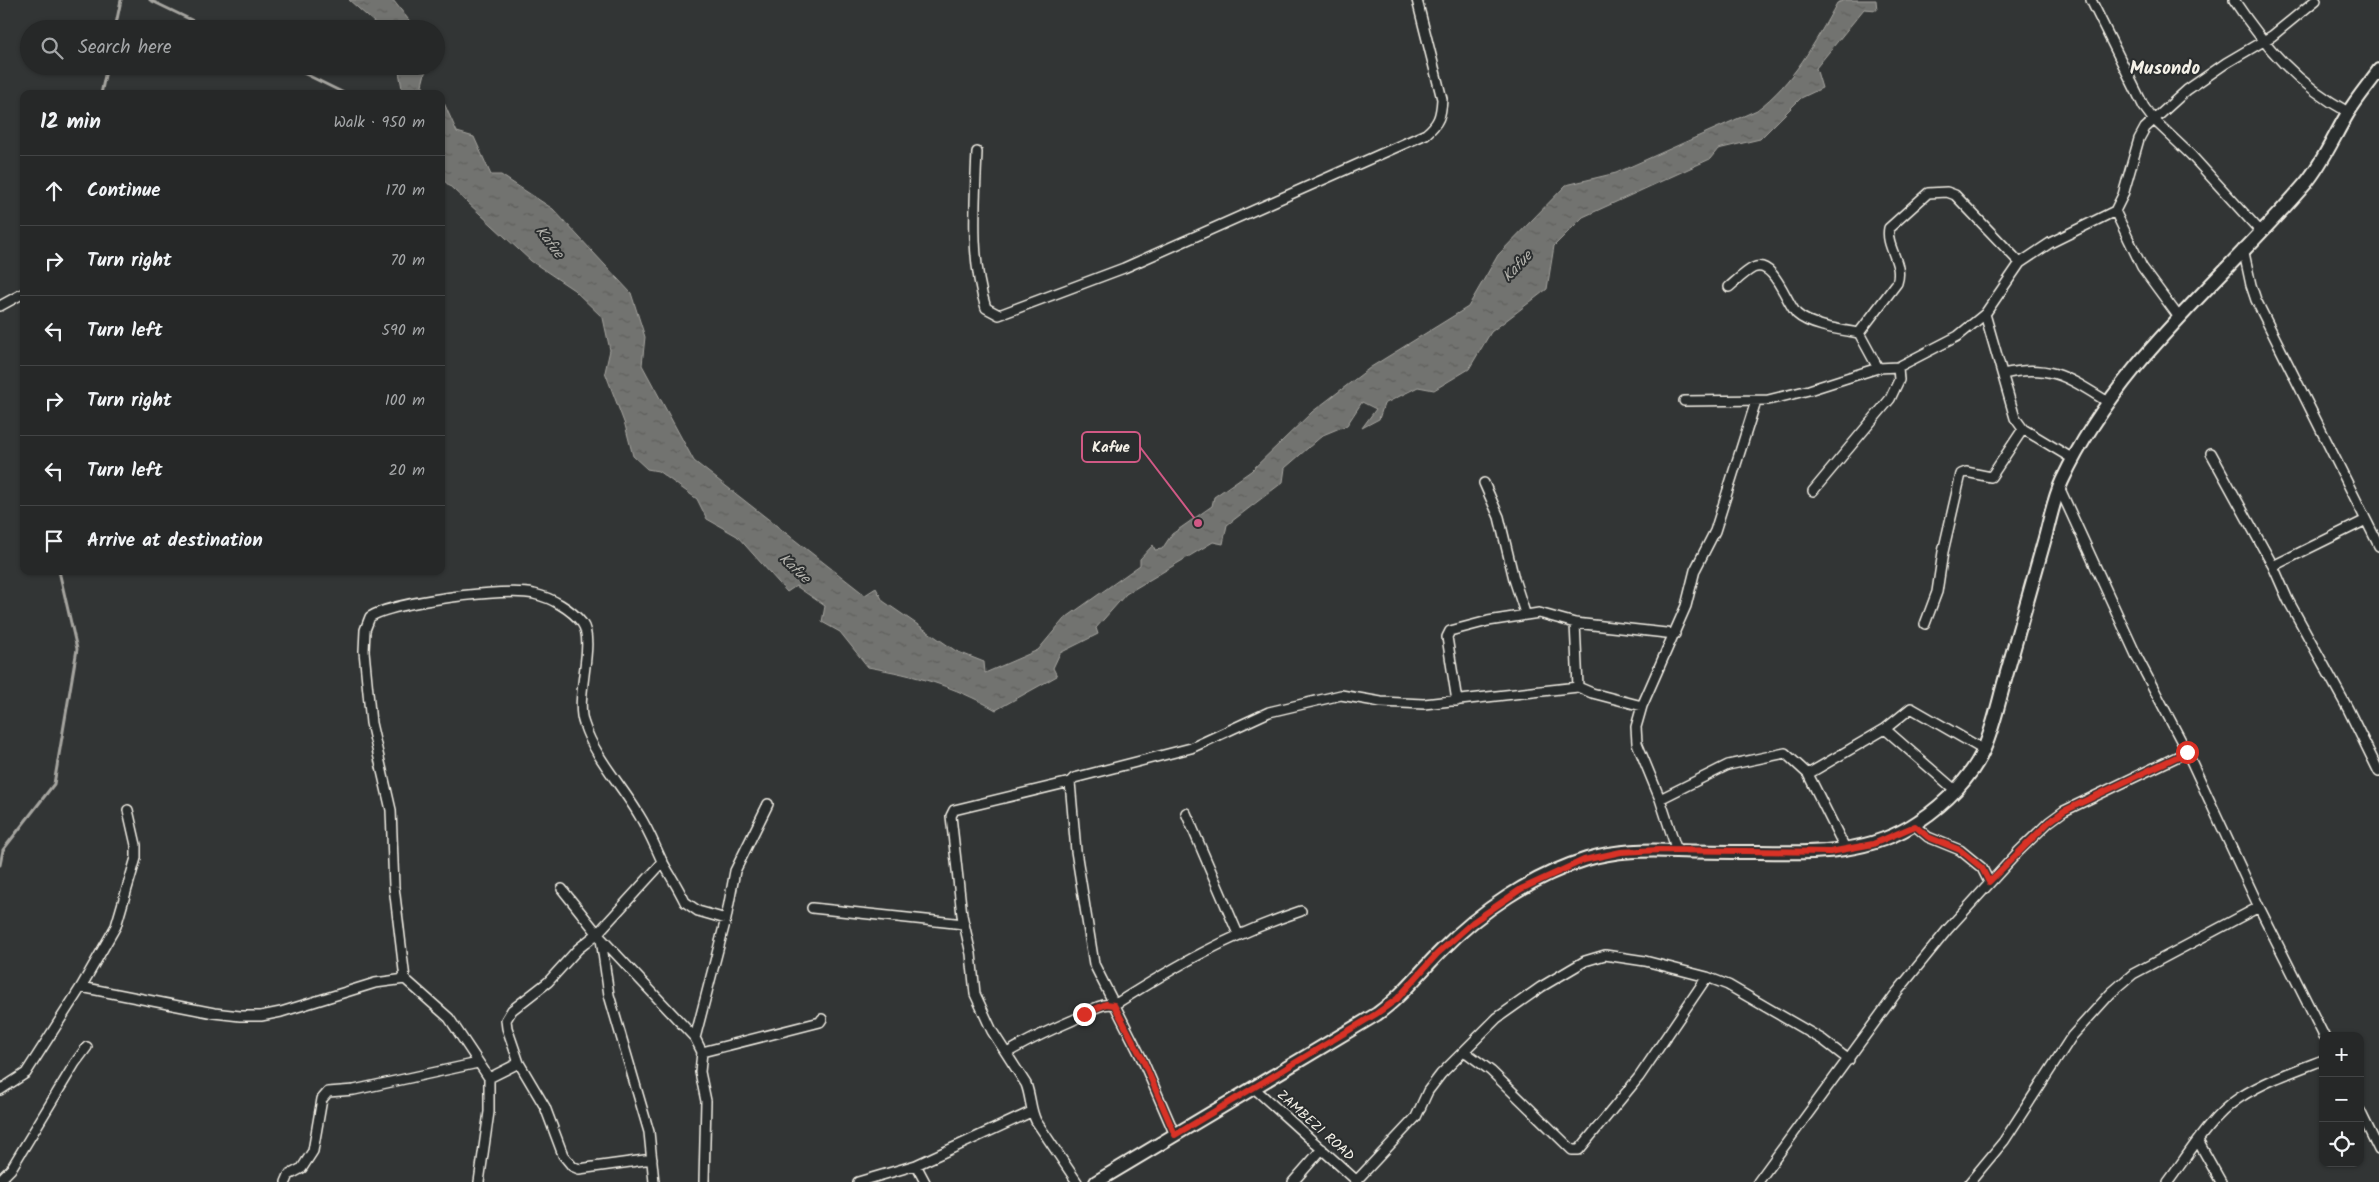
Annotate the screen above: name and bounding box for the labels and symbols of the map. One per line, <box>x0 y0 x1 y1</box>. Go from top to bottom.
district label: Musondo <box>2130 54 2201 84</box>
water label: Kafue <box>529 221 570 265</box>
water label: Kafue <box>1497 245 1539 288</box>
callout: Kafue <box>1082 432 1140 462</box>
text: Kafue <box>1092 436 1131 460</box>
water label: Kafue <box>773 548 816 590</box>
route start <box>2176 741 2199 764</box>
route end <box>1073 1003 1096 1026</box>
street label: ZAMBEZI ROAD <box>1271 1085 1359 1167</box>

